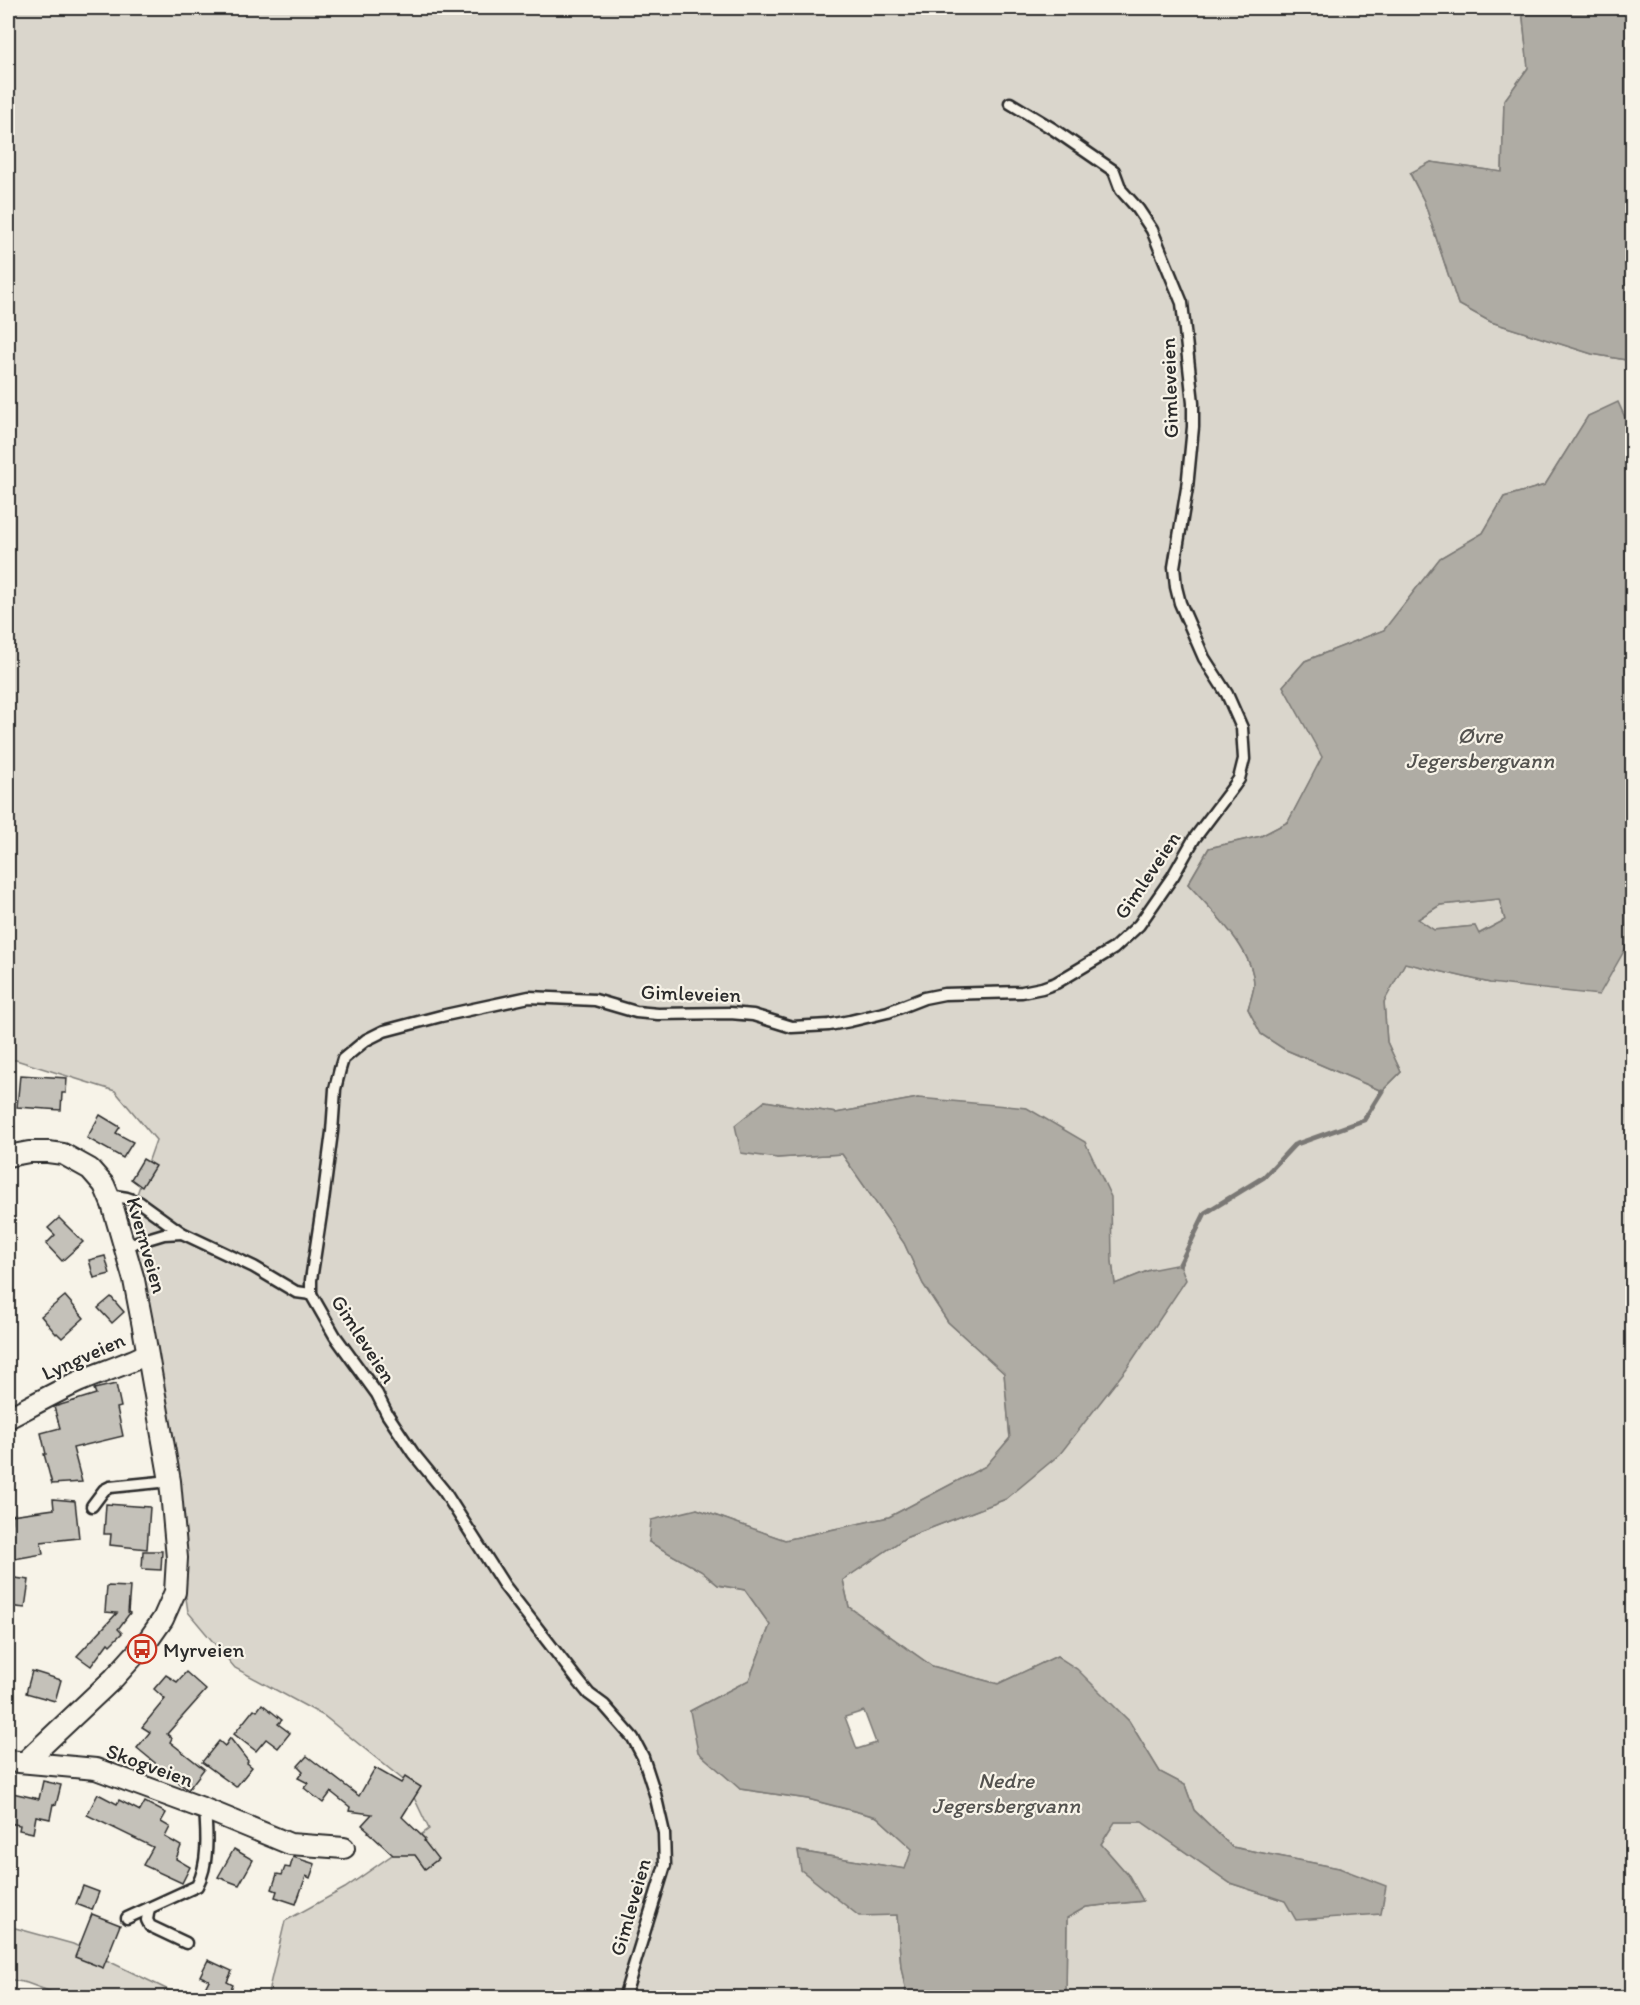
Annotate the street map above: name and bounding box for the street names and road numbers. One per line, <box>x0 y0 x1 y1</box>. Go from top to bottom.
street label: Gimleveien <box>1155 337 1183 439</box>
street label: Gimleveien <box>1109 826 1186 924</box>
street label: Gimleveien <box>640 979 742 1007</box>
street label: Kvernveien <box>121 1194 173 1296</box>
street label: Gimleveien <box>326 1290 402 1388</box>
street label: Lyngveien <box>37 1327 129 1385</box>
street label: Skogveien <box>103 1738 197 1792</box>
street label: Gimleveien <box>604 1855 656 1959</box>

